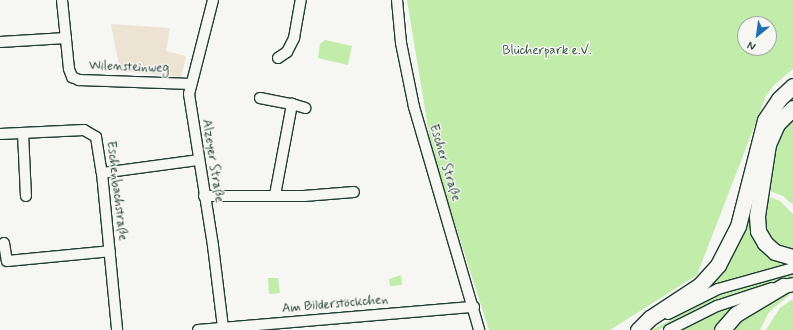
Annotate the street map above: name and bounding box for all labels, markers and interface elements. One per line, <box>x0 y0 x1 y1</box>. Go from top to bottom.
north arrow <box>737 16 777 56</box>
text: N <box>745 38 758 54</box>
park label: Blücherpark e.V. <box>502 43 592 59</box>
street label: Wilensteinweg <box>89 59 169 77</box>
street label: Alzeyer Straße <box>198 118 226 204</box>
street label: Escher Straße <box>425 123 463 203</box>
street label: Eschenbachstraße <box>102 140 130 242</box>
street label: Am Bilderstöckchen <box>281 293 389 317</box>

